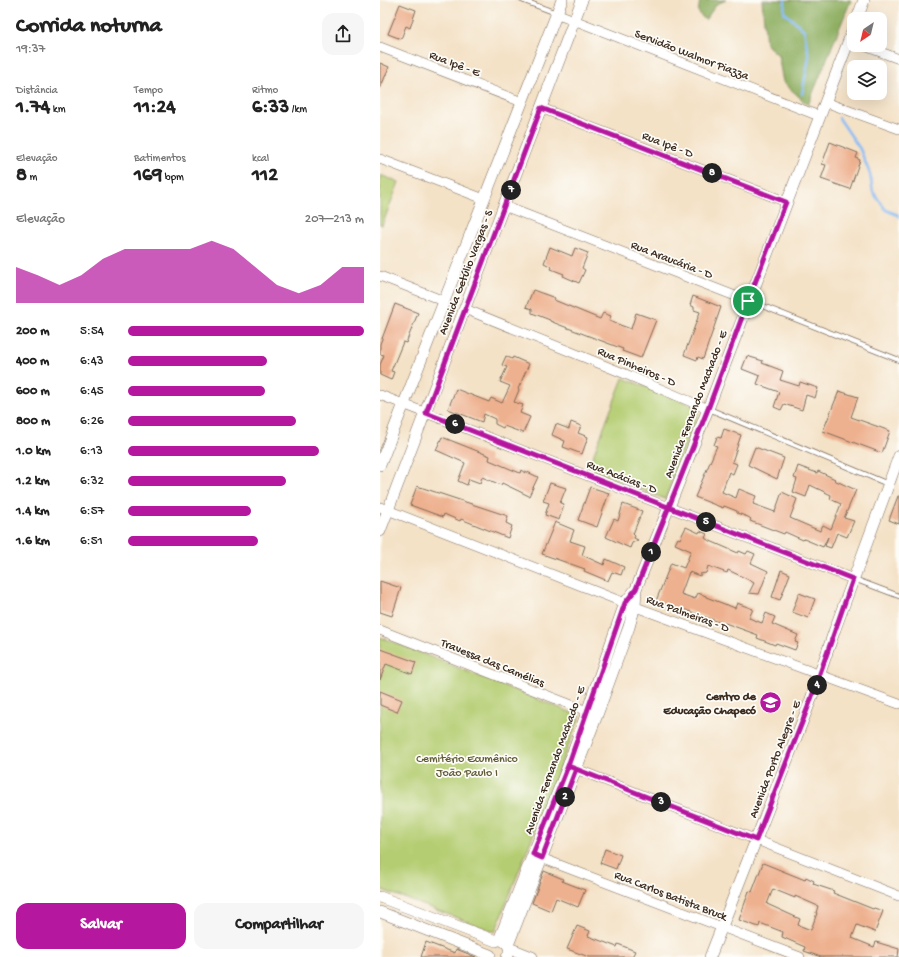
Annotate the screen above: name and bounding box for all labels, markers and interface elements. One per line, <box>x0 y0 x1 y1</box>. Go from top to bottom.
north arrow <box>847 12 887 52</box>
map controls <box>847 12 887 100</box>
button: share <box>322 13 364 55</box>
text: Corrida noturna <box>16 14 162 40</box>
street label: Servidão Walmor Piazza <box>632 28 751 84</box>
text: 19:37 <box>16 42 45 57</box>
street label: Rua Ipê - E <box>427 49 482 81</box>
button: layers <box>847 60 887 100</box>
text: Distância <box>16 85 58 97</box>
text: Tempo <box>134 85 163 97</box>
text: Ritmo <box>252 85 278 97</box>
text: 1.74 <box>16 97 50 120</box>
text: 11:24 <box>134 97 176 120</box>
text: 6:33 <box>252 97 289 120</box>
text: km <box>50 104 66 116</box>
text: /km <box>289 104 307 116</box>
street label: Rua Ipê - D <box>640 130 695 162</box>
text: Elevação <box>16 153 57 165</box>
text: Batimentos <box>134 153 186 165</box>
text: kcal <box>252 153 269 165</box>
pin: 8 <box>702 163 722 183</box>
text: 8 <box>16 165 27 188</box>
text: 169 <box>134 165 162 188</box>
text: 112 <box>252 165 278 188</box>
text: 8 <box>709 167 715 179</box>
text: m <box>27 172 37 184</box>
text: bpm <box>162 172 184 184</box>
pin: 7 <box>501 180 521 200</box>
text: 7 <box>508 184 514 196</box>
street label: Avenida Getúlio Vargas - S <box>437 208 497 337</box>
text: Elevação <box>16 212 65 227</box>
text: 207–213 m <box>305 212 364 227</box>
street label: Rua Araucária - D <box>628 239 714 283</box>
pin <box>731 284 765 318</box>
icon: arrive <box>737 290 759 312</box>
text: 200 m <box>16 324 49 339</box>
text: 5:54 <box>80 324 104 339</box>
street label: Avenida Fernando Machado - E <box>662 329 732 480</box>
street label: Rua Pinheiros - D <box>595 345 678 391</box>
text: 400 m <box>16 354 49 369</box>
text: 6:43 <box>80 354 104 369</box>
text: 600 m <box>16 384 50 399</box>
text: 6:45 <box>80 384 104 399</box>
text: 800 m <box>16 414 50 429</box>
text: 6:26 <box>80 414 104 429</box>
pin: 6 <box>445 414 465 434</box>
text: 6 <box>452 418 458 430</box>
text: 1.0 km <box>16 444 51 459</box>
text: 6:13 <box>80 444 103 459</box>
street label: Rua Acácias - D <box>584 458 659 498</box>
text: 1.2 km <box>16 474 50 489</box>
text: 6:32 <box>80 474 104 489</box>
text: 1.4 km <box>16 504 50 519</box>
text: 6:57 <box>80 504 104 519</box>
pin: 5 <box>696 512 716 532</box>
text: 5 <box>703 516 709 528</box>
text: 1.6 km <box>16 534 50 549</box>
text: 6:51 <box>80 534 103 549</box>
pin: 1 <box>641 542 661 562</box>
text: 1 <box>649 546 653 558</box>
street label: Rua Palmeiras - D <box>644 593 731 636</box>
street label: Travessa das Camélias <box>437 636 547 691</box>
pin: 4 <box>807 675 827 695</box>
text: 4 <box>814 679 820 691</box>
street label: Avenida Fernando Machado - E <box>523 684 589 837</box>
school or university icon: Centro de Educação Chapecó <box>758 690 784 716</box>
place label: Centro de Educação Chapecó <box>662 691 757 719</box>
street label: Avenida Porto Alegre - E <box>747 699 805 820</box>
park label: Cemitério Ecumênico João Paulo I <box>416 753 518 781</box>
pin: 2 <box>555 787 575 807</box>
text: 2 <box>562 791 568 803</box>
pin: 3 <box>651 792 671 812</box>
text: 3 <box>658 796 664 808</box>
street label: Rua Carlos Batista Bruck <box>612 869 730 925</box>
button: Salvar <box>16 903 186 949</box>
button: Compartilhar <box>194 903 364 949</box>

